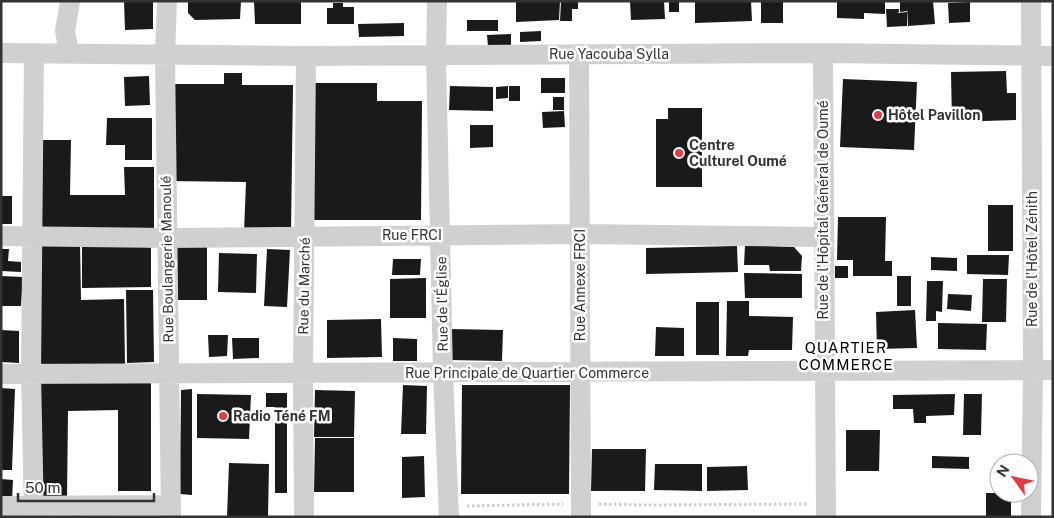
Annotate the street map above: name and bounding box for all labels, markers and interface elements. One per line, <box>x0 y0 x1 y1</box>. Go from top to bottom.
street label: Rue Yacouba Sylla <box>549 46 669 62</box>
street label: Rue de l'Hôpital Général de Oumé <box>815 100 831 320</box>
place label: Hôtel Pavillon <box>888 107 980 123</box>
marker: Hôtel Pavillon <box>872 109 884 121</box>
place label: Centre Culturel Oumé <box>689 137 787 169</box>
marker: Centre Culturel Oumé <box>673 147 685 159</box>
street label: Rue Boulangerie Manoulé <box>158 175 176 343</box>
street label: Rue de l'Hôtel Zénith <box>1024 191 1040 327</box>
street label: Rue FRCI <box>382 227 442 243</box>
street label: Rue Annexe FRCI <box>572 229 588 341</box>
street label: Rue du Marché <box>295 237 313 335</box>
street label: Rue de l'Église <box>432 256 451 352</box>
district label: QUARTIER COMMERCE <box>799 339 893 373</box>
street label: Rue Principale de Quartier Commerce <box>405 365 649 381</box>
place label: Radio Téné FM <box>233 408 331 424</box>
marker: Radio Téné FM <box>217 410 229 422</box>
north arrow <box>989 453 1039 503</box>
text: N <box>993 462 1013 480</box>
scale bar <box>18 470 154 502</box>
text: 50 m <box>25 479 60 496</box>

